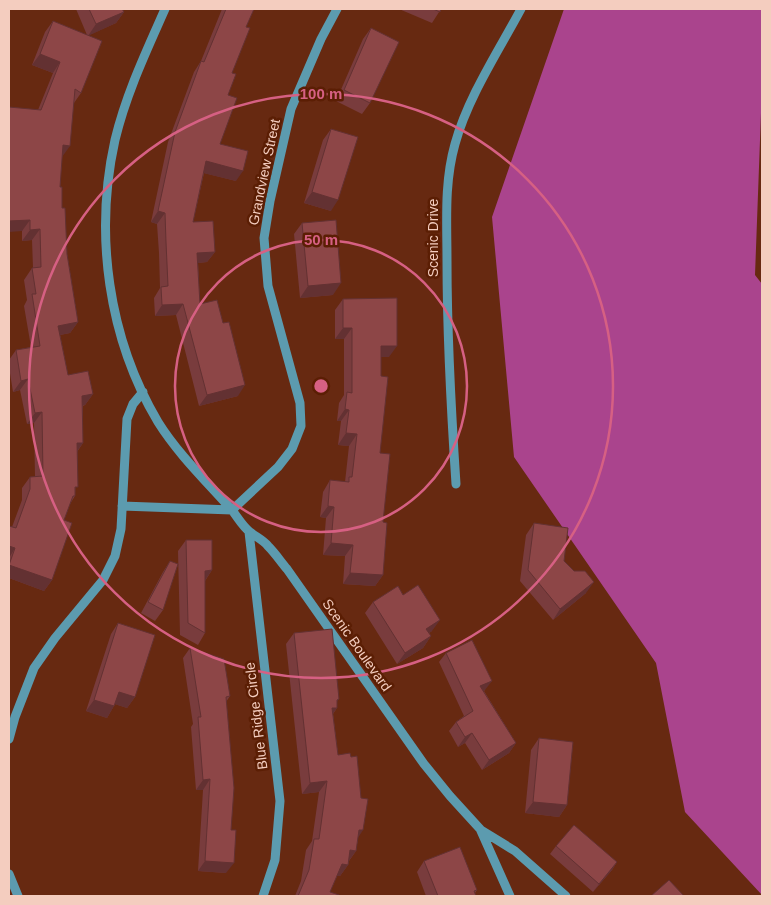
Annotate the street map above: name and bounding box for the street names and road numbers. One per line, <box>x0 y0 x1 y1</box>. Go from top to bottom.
street label: Grandview Street <box>245 117 283 227</box>
street label: Scenic Drive <box>425 199 441 277</box>
street label: Scenic Boulevard <box>319 596 395 694</box>
street label: Blue Ridge Circle <box>241 661 271 771</box>

